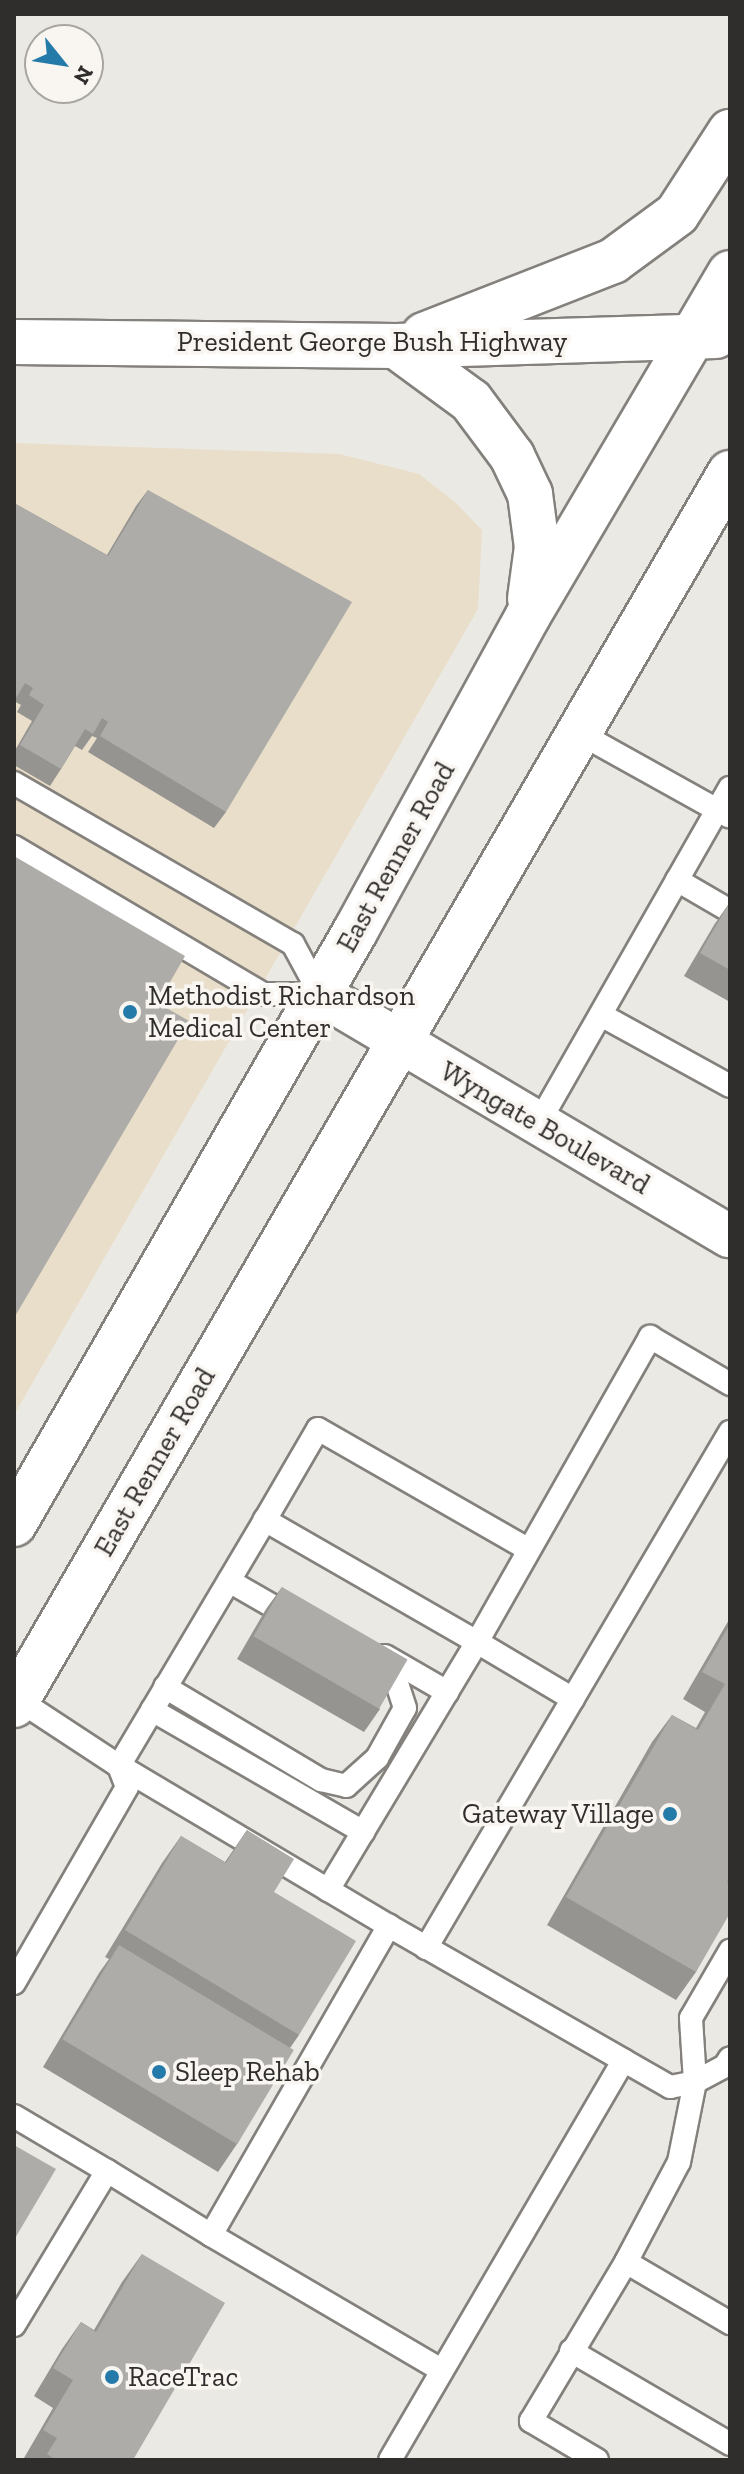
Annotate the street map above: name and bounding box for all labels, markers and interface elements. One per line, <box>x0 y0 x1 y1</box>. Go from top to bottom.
north arrow <box>24 24 104 104</box>
text: N <box>68 61 99 89</box>
street label: President George Bush Highway <box>177 325 567 359</box>
street label: East Renner Road <box>330 756 462 958</box>
place label: Methodist Richardson Medical Center <box>148 979 415 1045</box>
marker: Methodist Richardson Medical Center <box>119 1001 141 1023</box>
street label: Wyngate Boulevard <box>434 1054 656 1202</box>
street label: East Renner Road <box>87 1362 223 1562</box>
place label: Gateway Village <box>460 1797 654 1831</box>
marker: Gateway Village <box>661 1805 679 1823</box>
place label: Sleep Rehab <box>175 2055 320 2089</box>
marker: Sleep Rehab <box>150 2063 168 2081</box>
place label: RaceTrac <box>128 2360 238 2394</box>
marker: RaceTrac <box>103 2368 121 2386</box>

